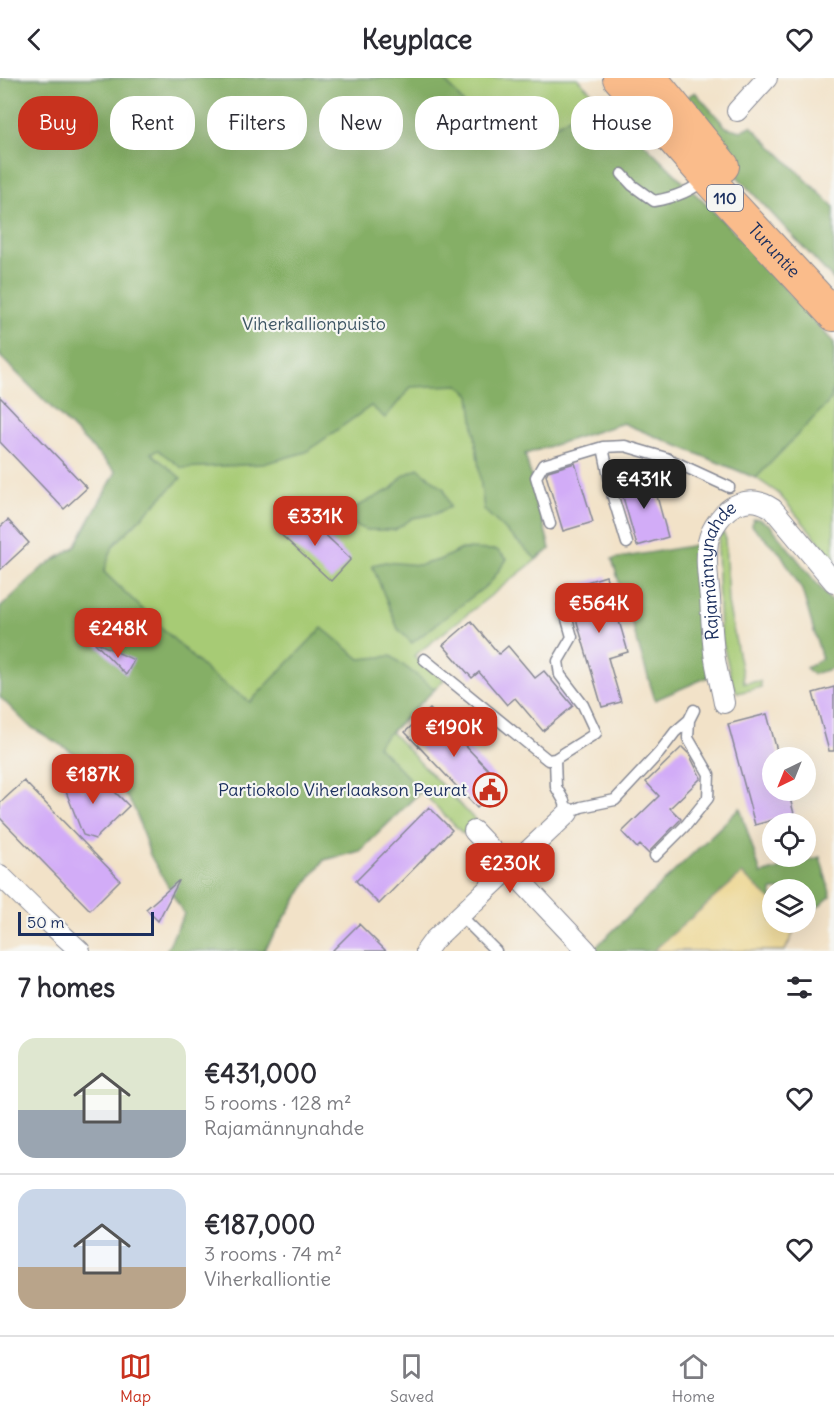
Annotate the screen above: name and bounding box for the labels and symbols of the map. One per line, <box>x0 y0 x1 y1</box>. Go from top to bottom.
road number: 110 <box>707 185 743 211</box>
street label: Turuntie <box>743 218 806 282</box>
park label: Viherkallionpuisto <box>242 312 386 335</box>
pin: €431K <box>602 459 686 510</box>
pin: €331K <box>273 496 357 547</box>
street label: Rajamännynahde <box>695 496 741 641</box>
pin: €564K <box>557 583 641 634</box>
pin: €248K <box>76 608 160 659</box>
pin: €190K <box>412 707 496 758</box>
north arrow <box>762 747 816 801</box>
pin: €187K <box>51 754 135 805</box>
public building icon: Partiokolo Viherlaakson Peurat <box>472 772 508 808</box>
place label: Partiokolo Viherlaakson Peurat <box>218 778 467 801</box>
pin: €230K <box>468 843 552 894</box>
scale bar <box>18 909 154 936</box>

